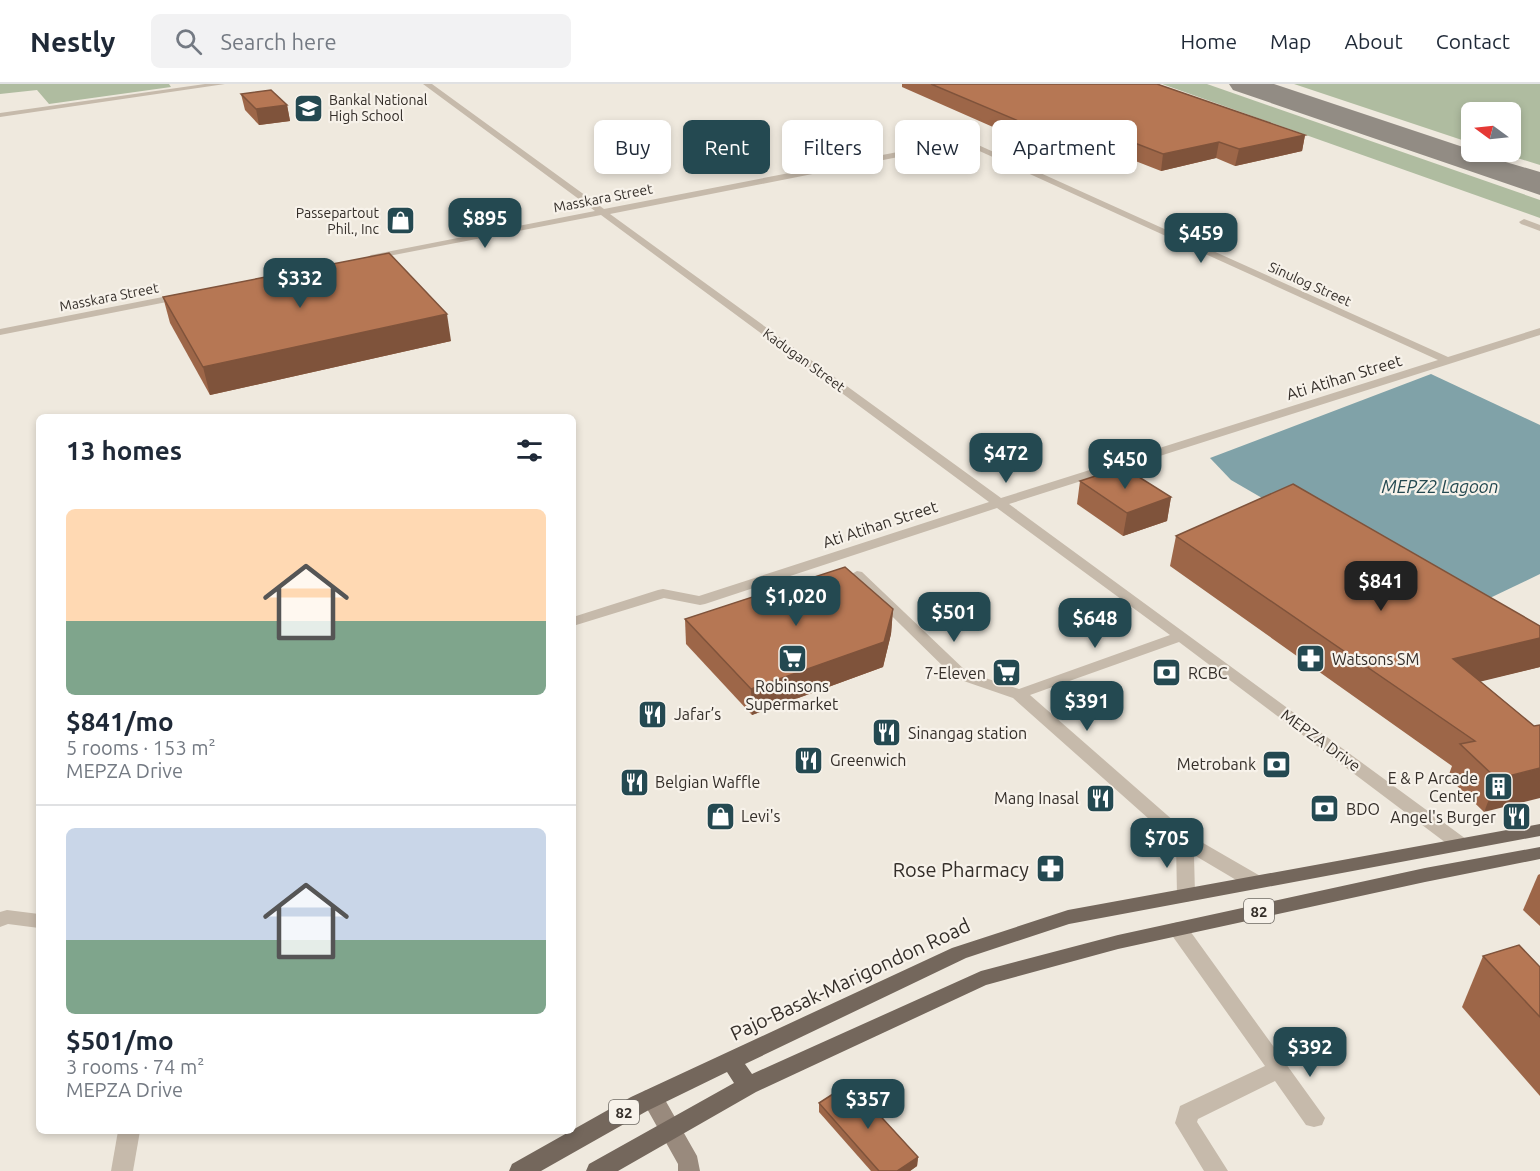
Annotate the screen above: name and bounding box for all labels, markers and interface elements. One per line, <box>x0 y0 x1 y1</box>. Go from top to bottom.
search box <box>151 14 571 68</box>
icon: search <box>172 25 205 58</box>
text: Nestly <box>30 26 115 57</box>
text: Search here <box>220 29 337 54</box>
text: Home <box>1180 29 1237 53</box>
text: Map <box>1270 29 1311 53</box>
text: About <box>1344 29 1403 53</box>
text: Contact <box>1436 29 1510 53</box>
school or university icon: Bankal National High School <box>292 92 324 124</box>
place label: Bankal National High School <box>329 92 428 124</box>
north arrow <box>1461 102 1521 162</box>
map controls <box>1461 102 1521 162</box>
chip: Buy <box>594 120 671 174</box>
chip: Rent <box>683 120 770 174</box>
chip: Filters <box>782 120 883 174</box>
chip: New <box>895 120 980 174</box>
chip: Apartment <box>992 120 1137 174</box>
street label: Masskara Street <box>552 180 654 215</box>
pin: $895 <box>449 198 521 249</box>
place label: Passepartout Phil., Inc <box>296 205 379 237</box>
shop icon: Passepartout Phil., Inc <box>384 205 416 237</box>
text: $895 <box>462 206 508 229</box>
pin: $459 <box>1165 213 1237 264</box>
text: $459 <box>1178 221 1224 244</box>
pin: $332 <box>264 258 336 309</box>
street label: Sinulog Street <box>1266 259 1354 310</box>
text: $332 <box>277 266 323 289</box>
street label: Masskara Street <box>58 279 160 314</box>
street label: Kadugan Street <box>760 325 849 395</box>
street label: Ati Atihan Street <box>1284 351 1405 403</box>
pin: $472 <box>970 433 1042 484</box>
icon: filters <box>513 434 546 467</box>
text: 13 homes <box>66 436 182 465</box>
pin: $450 <box>1089 439 1161 490</box>
text: $472 <box>983 441 1029 464</box>
text: $450 <box>1102 447 1148 470</box>
water label: MEPZ2 Lagoon <box>1381 476 1499 496</box>
street label: Ati Atihan Street <box>820 497 940 551</box>
icon: home <box>252 548 360 656</box>
pin: $841 <box>1345 561 1417 612</box>
text: $841 <box>1358 569 1404 592</box>
pin: $1,020 <box>747 576 845 627</box>
text: $1,020 <box>765 584 827 607</box>
pin: $501 <box>918 592 990 643</box>
pin: $648 <box>1059 598 1131 649</box>
text: $501 <box>931 600 977 623</box>
text: $648 <box>1072 606 1118 629</box>
supermarket icon: Robinsons Supermarket <box>776 642 808 674</box>
pharmacy icon: Watsons SM <box>1295 643 1327 675</box>
place label: Watsons SM <box>1332 650 1419 668</box>
supermarket icon: 7-Eleven <box>991 657 1023 689</box>
bank icon: RCBC <box>1151 657 1183 689</box>
place label: 7-Eleven <box>925 664 986 682</box>
place label: RCBC <box>1188 664 1228 682</box>
place label: Robinsons Supermarket <box>746 677 839 713</box>
pin: $391 <box>1051 681 1123 732</box>
text: $391 <box>1064 689 1110 712</box>
restaurant icon: Jafar’s <box>637 698 669 730</box>
place label: Jafar’s <box>674 705 721 723</box>
street label: MEPZA Drive <box>1278 705 1364 775</box>
text: $841/mo <box>66 707 174 736</box>
restaurant icon: Sinangag station <box>871 717 903 749</box>
place label: Sinangag station <box>908 724 1027 742</box>
text: 5 rooms · 153 m² <box>66 736 216 759</box>
restaurant icon: Greenwich <box>793 744 825 776</box>
bank icon: Metrobank <box>1261 748 1293 780</box>
place label: Greenwich <box>830 751 906 769</box>
place label: Metrobank <box>1177 755 1256 773</box>
text: MEPZA Drive <box>66 759 183 782</box>
restaurant icon: Belgian Waffle <box>618 766 650 798</box>
place label: E & P Arcade Center <box>1388 769 1478 805</box>
building icon: E & P Arcade Center <box>1483 771 1515 803</box>
place label: Belgian Waffle <box>655 773 760 791</box>
restaurant icon: Mang Inasal <box>1084 782 1116 814</box>
place label: Mang Inasal <box>994 789 1079 807</box>
bank icon: BDO <box>1309 793 1341 825</box>
shop icon: Levi's <box>704 800 736 832</box>
place label: BDO <box>1346 800 1380 818</box>
restaurant icon: Angel's Burger <box>1501 801 1533 833</box>
place label: Levi's <box>741 807 781 825</box>
place label: Angel's Burger <box>1390 808 1496 826</box>
pin: $705 <box>1131 818 1203 869</box>
text: $705 <box>1144 826 1190 849</box>
pharmacy icon: Rose Pharmacy <box>1034 853 1066 885</box>
place label: Rose Pharmacy <box>893 858 1029 881</box>
icon: home <box>252 867 360 975</box>
road number: 82 <box>1244 899 1274 923</box>
street label: Pajo-Basak-Marigondon Road <box>726 913 974 1045</box>
text: $501/mo <box>66 1026 174 1055</box>
pin: $392 <box>1274 1027 1346 1078</box>
text: $392 <box>1287 1035 1333 1058</box>
text: 3 rooms · 74 m² <box>66 1055 204 1078</box>
text: MEPZA Drive <box>66 1078 183 1101</box>
pin: $357 <box>832 1079 904 1130</box>
text: $357 <box>845 1087 891 1110</box>
road number: 82 <box>609 1100 639 1124</box>

